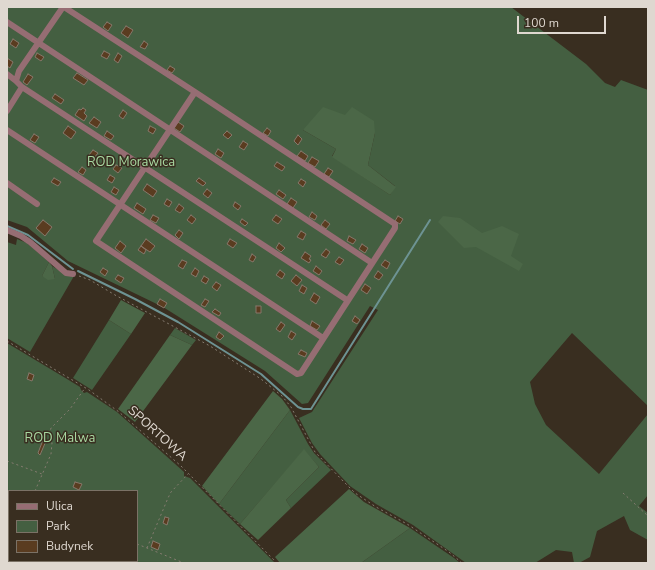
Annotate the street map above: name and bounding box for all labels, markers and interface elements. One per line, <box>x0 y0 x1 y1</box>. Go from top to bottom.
scale bar <box>519 8 608 34</box>
text: 100 m <box>524 15 559 31</box>
park label: ROD Morawica <box>87 155 175 171</box>
street label: SPORTOWA <box>124 403 190 465</box>
park label: ROD Malwa <box>25 431 95 447</box>
legend <box>8 490 138 562</box>
text: Ulica <box>46 498 73 514</box>
text: Park <box>46 518 70 534</box>
text: Budynek <box>46 538 93 554</box>

